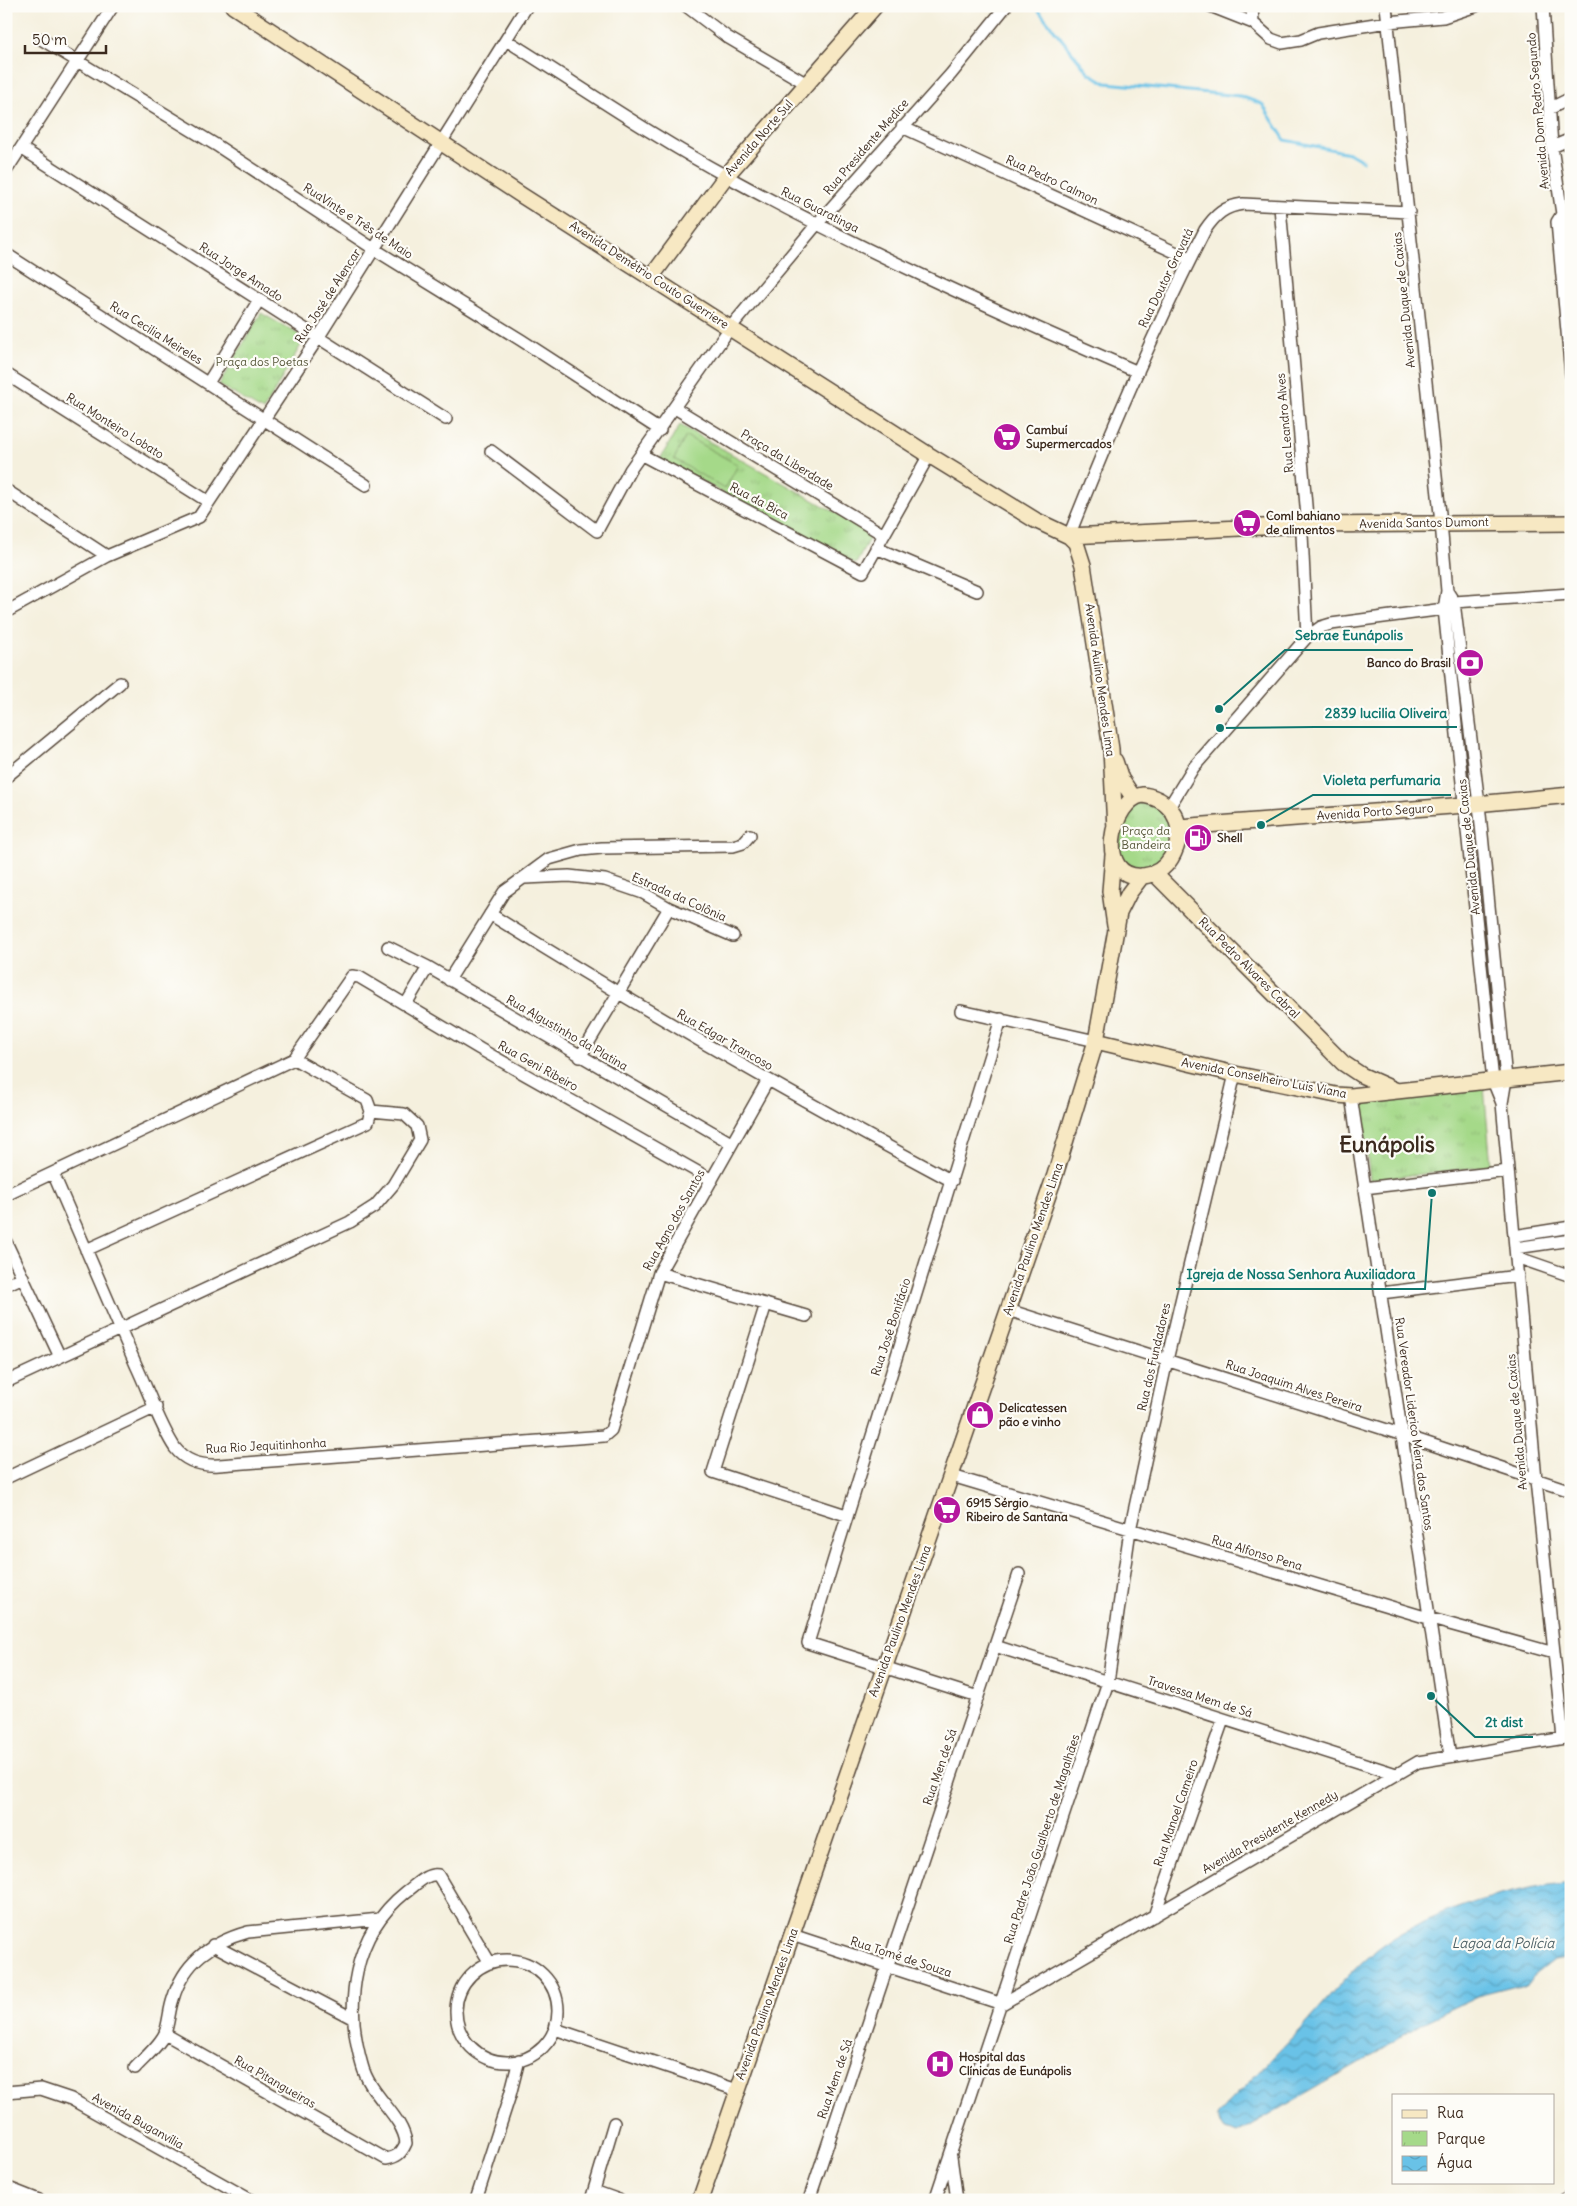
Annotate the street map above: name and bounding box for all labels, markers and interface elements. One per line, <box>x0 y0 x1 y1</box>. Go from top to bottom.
scale bar <box>25 22 106 54</box>
text: 50 m <box>32 30 67 49</box>
street label: Avenida Dom Pedro Segundo <box>1523 32 1552 190</box>
street label: Rua Presidente Medice <box>820 96 911 198</box>
street label: Avenida Norte Sul <box>722 97 796 179</box>
street label: Rua Pedro Calmon <box>1004 152 1101 208</box>
street label: RuaVinte e Três de Maio <box>301 180 416 262</box>
street label: Rua Guaratinga <box>779 183 862 236</box>
street label: Avenida Demétrio Couto Guerriere <box>567 217 732 332</box>
street label: Rua Doutor Gravatá <box>1135 225 1196 330</box>
street label: Avenida Duque de Caxias <box>1389 231 1418 369</box>
street label: Rua Jorge Amado <box>197 239 286 304</box>
street label: Rua José de Alencar <box>291 246 364 346</box>
street label: Rua Cecilia Meireles <box>107 298 205 367</box>
park label: Praça dos Poetas <box>215 354 309 369</box>
street label: Rua Leandro Alves <box>1273 372 1296 474</box>
street label: Rua Monteiro Lobato <box>64 389 167 462</box>
supermarket icon: Cambuí Supermercados <box>992 422 1022 452</box>
place label: Cambuí Supermercados <box>1026 422 1112 452</box>
street label: Praça da Liberdade <box>738 426 836 493</box>
street label: Rua da Bica <box>727 479 791 522</box>
supermarket icon: Coml bahiano de alimentos <box>1232 508 1262 538</box>
place label: Coml bahiano de alimentos <box>1266 508 1340 537</box>
street label: Avenida Santos Dumont <box>1359 514 1489 531</box>
street label: Avenida Aulino Mendes Lima <box>1082 602 1119 758</box>
callout: Sebrae Eunápolis <box>1285 621 1413 650</box>
text: Sebrae Eunápolis <box>1295 626 1404 644</box>
bank icon: Banco do Brasil <box>1455 648 1485 678</box>
place label: Banco do Brasil <box>1367 655 1451 670</box>
callout: 2839 lucilia Oliveira <box>1315 698 1457 727</box>
text: 2839 lucilia Oliveira <box>1325 704 1447 722</box>
callout: Violeta perfumaria <box>1313 766 1451 795</box>
text: Violeta perfumaria <box>1323 771 1441 789</box>
street label: Avenida Duque de Caxias <box>1454 778 1483 916</box>
street label: Avenida Porto Seguro <box>1316 800 1434 823</box>
park label: Praça da Bandeira <box>1121 823 1171 852</box>
fuel station icon: Shell <box>1183 823 1213 853</box>
place label: Shell <box>1217 830 1243 845</box>
street label: Estrada da Colônia <box>630 869 729 924</box>
street label: Rua Pedro Alvares Cabral <box>1196 914 1303 1021</box>
street label: Rua Algustinho da Platina <box>504 992 631 1074</box>
street label: Rua Edgar Trancoso <box>675 1006 776 1073</box>
street label: Rua Geni Ribeiro <box>495 1037 581 1094</box>
street label: Avenida Conselheiro Luis Viana <box>1180 1054 1348 1101</box>
district label: Eunápolis <box>1339 1130 1435 1158</box>
street label: Avenida Paulino Mendes Lima <box>999 1160 1066 1317</box>
street label: Rua Agno dos Santos <box>639 1166 708 1273</box>
callout: Igreja de Nossa Senhora Auxiliadora <box>1176 1260 1425 1289</box>
text: Igreja de Nossa Senhora Auxiliadora <box>1187 1265 1415 1283</box>
street label: Rua José Bonifácio <box>868 1276 914 1378</box>
street label: Rua dos Fundadores <box>1134 1301 1173 1413</box>
street label: Rua Vereador Liderico Meira dos Santos <box>1392 1316 1437 1531</box>
street label: Avenida Duque de Caxias <box>1503 1353 1530 1491</box>
street label: Rua Joaquim Alves Pereira <box>1224 1356 1365 1415</box>
shop icon: Delicatessen pão e vinho <box>965 1400 995 1430</box>
place label: Delicatessen pão e vinho <box>999 1400 1067 1430</box>
street label: Rua Rio Jequitinhonha <box>205 1435 327 1456</box>
supermarket icon: 6915 Sérgio Ribeiro de Santana <box>932 1495 962 1525</box>
place label: 6915 Sérgio Ribeiro de Santana <box>966 1495 1068 1524</box>
street label: Rua Alfonso Pena <box>1210 1532 1305 1574</box>
street label: Avenida Paulino Mendes Lima <box>865 1543 934 1699</box>
street label: Travessa Mem de Sá <box>1146 1672 1255 1721</box>
callout: 2t dist <box>1475 1708 1533 1737</box>
text: 2t dist <box>1485 1713 1523 1731</box>
street label: Rua Men de Sá <box>919 1726 960 1807</box>
street label: Rua Padre João Gualberto de Magalhães <box>1000 1732 1083 1946</box>
street label: Rua Manoel Cameiro <box>1150 1757 1201 1868</box>
street label: Avenida Presidente Kennedy <box>1199 1787 1340 1877</box>
street label: Avenida Paulino Mendes Lima <box>732 1926 801 2082</box>
street label: Rua Tomé de Souza <box>849 1933 954 1980</box>
water label: Lagoa da Polícia <box>1452 1934 1555 1952</box>
street label: Rua Mem de Sá <box>814 2037 855 2121</box>
hospital icon: Hospital das Clínicas de Eunápolis <box>925 2049 955 2079</box>
place label: Hospital das Clínicas de Eunápolis <box>959 2049 1072 2079</box>
street label: Rua Pitangueiras <box>232 2052 319 2111</box>
street label: Avenida Buganvília <box>90 2089 187 2152</box>
legend <box>1392 2094 1554 2184</box>
text: Rua <box>1437 2103 1464 2122</box>
text: Parque <box>1437 2129 1485 2148</box>
text: Água <box>1437 2153 1473 2172</box>

